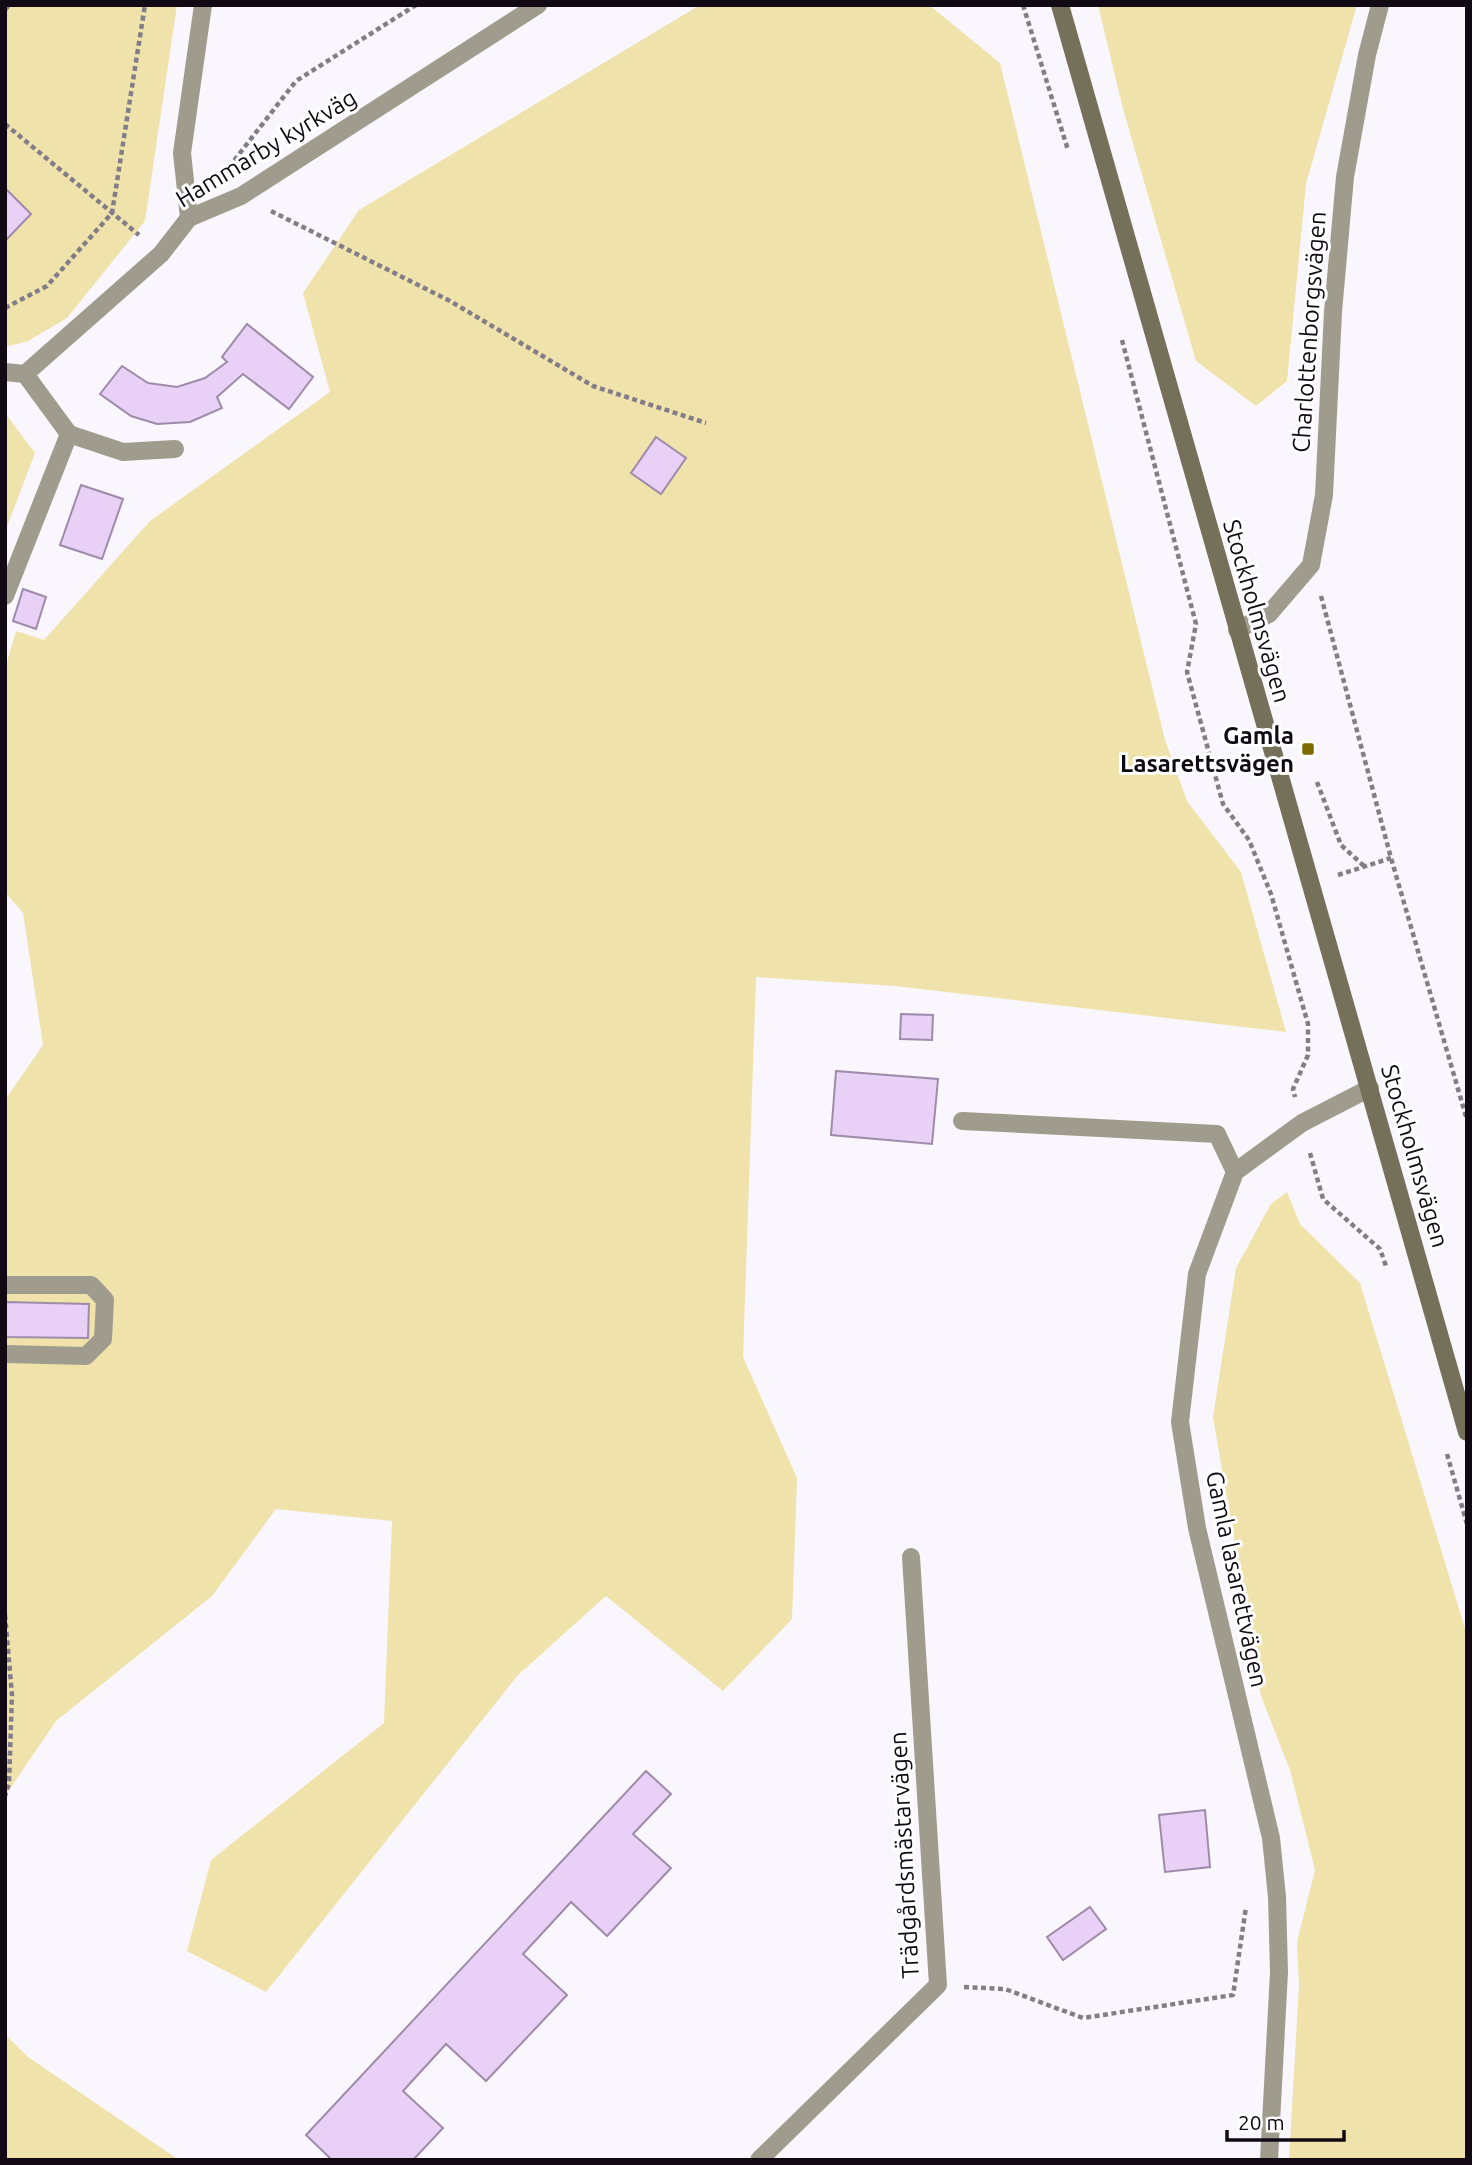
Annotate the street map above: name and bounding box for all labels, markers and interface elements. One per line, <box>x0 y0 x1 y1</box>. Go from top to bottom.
street label: Hammarby kyrkväg <box>171 83 361 213</box>
street label: Charlottenborgsvägen <box>1287 210 1331 454</box>
street label: Stockholmsvägen <box>1218 516 1296 706</box>
place label: Gamla Lasarettsvägen <box>1120 722 1294 777</box>
marker: Gamla Lasarettsvägen <box>1300 741 1316 757</box>
street label: Stockholmsvägen <box>1376 1061 1454 1251</box>
street label: Gamla lasarettvägen <box>1201 1468 1273 1690</box>
street label: Trädgårdsmästarvägen <box>884 1731 924 1979</box>
scale bar <box>1227 2098 1344 2142</box>
text: 20 m <box>1238 2110 1285 2134</box>

